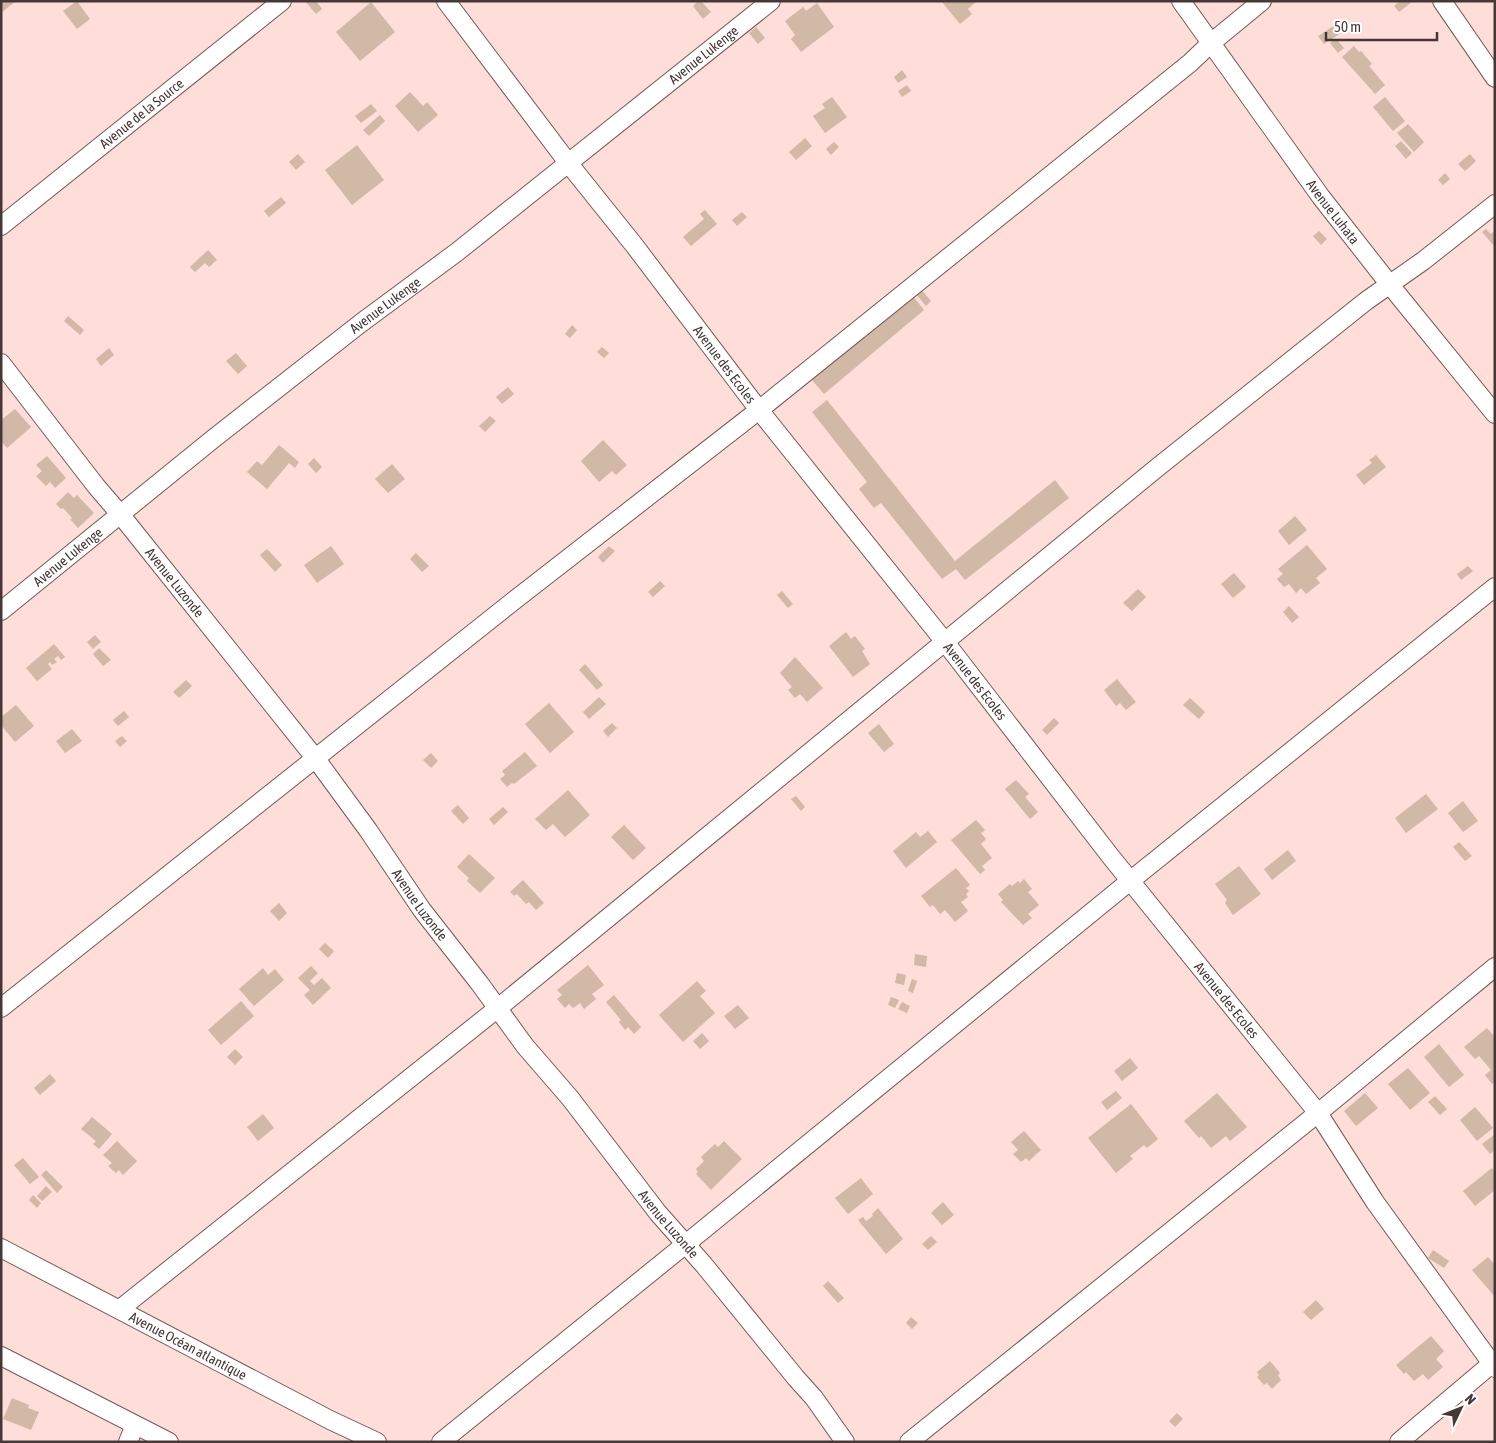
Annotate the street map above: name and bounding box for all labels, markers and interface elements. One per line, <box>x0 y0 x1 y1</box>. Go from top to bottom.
scale bar <box>1326 10 1437 42</box>
text: 50 m <box>1334 18 1361 35</box>
street label: Avenue Lukenge <box>666 22 741 87</box>
street label: Avenue de la Source <box>96 75 187 152</box>
street label: Avenue Luhata <box>1303 177 1363 247</box>
street label: Avenue Lukenge <box>347 274 424 337</box>
street label: Avenue des Ecoles <box>690 323 759 407</box>
street label: Avenue Lukenge <box>30 524 105 590</box>
street label: Avenue Luzonde <box>142 545 207 620</box>
street label: Avenue des Ecoles <box>940 639 1010 723</box>
street label: Avenue Luzonde <box>389 866 451 944</box>
street label: Avenue des Ecoles <box>1191 959 1262 1041</box>
street label: Avenue Luzonde <box>635 1187 702 1261</box>
street label: Avenue Océan atlantique <box>127 1308 249 1383</box>
north arrow <box>1436 1383 1486 1433</box>
text: N <box>1462 1391 1479 1408</box>

